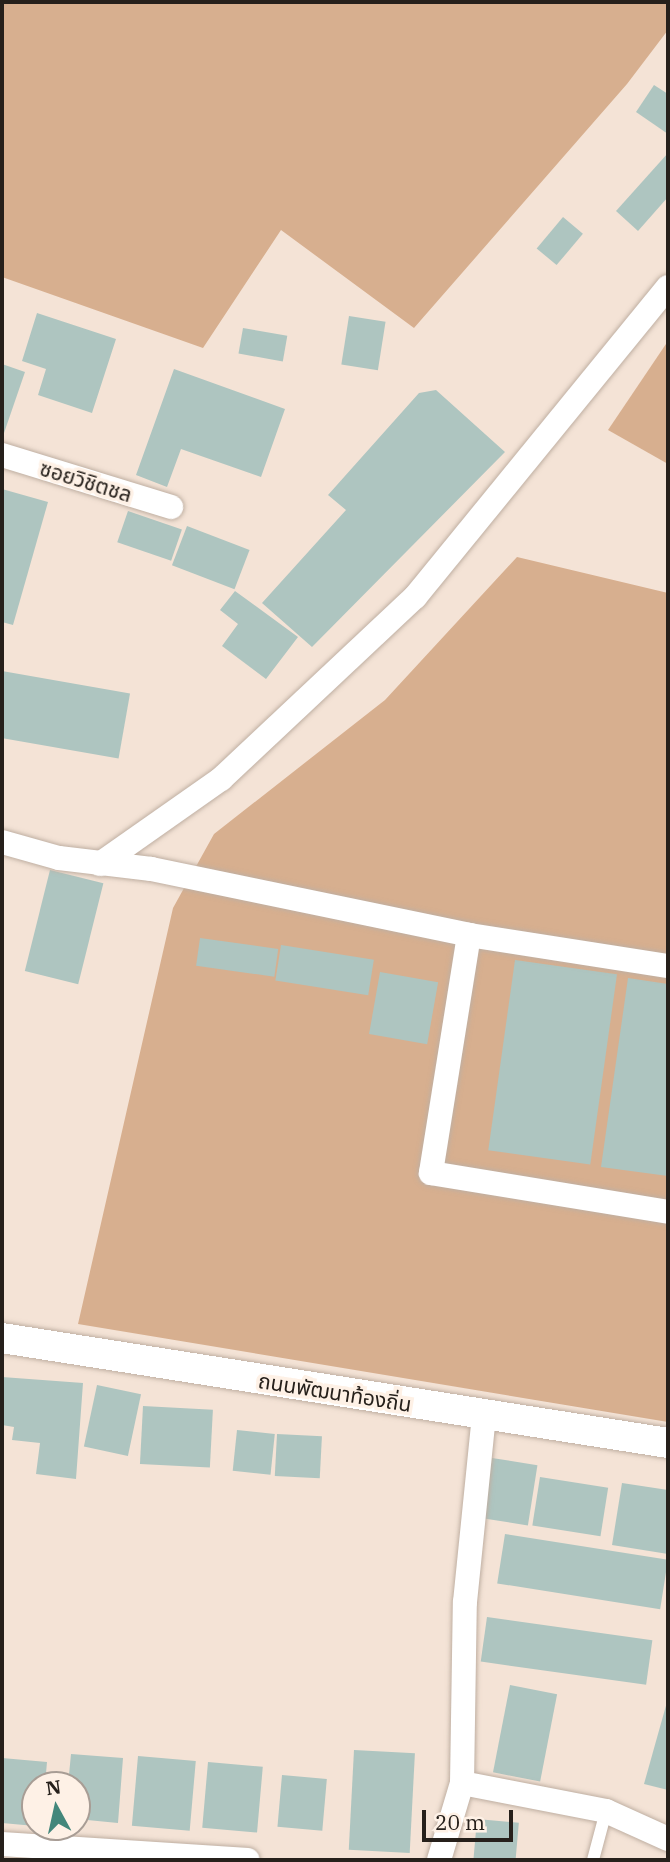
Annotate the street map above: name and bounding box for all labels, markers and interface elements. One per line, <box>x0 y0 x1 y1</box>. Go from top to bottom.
street label: ซอยวิชิตชล <box>37 455 135 507</box>
street label: ถนนพัฒนาท้องถิ่น <box>256 1367 414 1417</box>
north arrow <box>21 1771 91 1841</box>
text: N <box>44 1774 62 1800</box>
scale bar <box>425 1796 516 1840</box>
text: 20 m <box>435 1808 485 1836</box>

